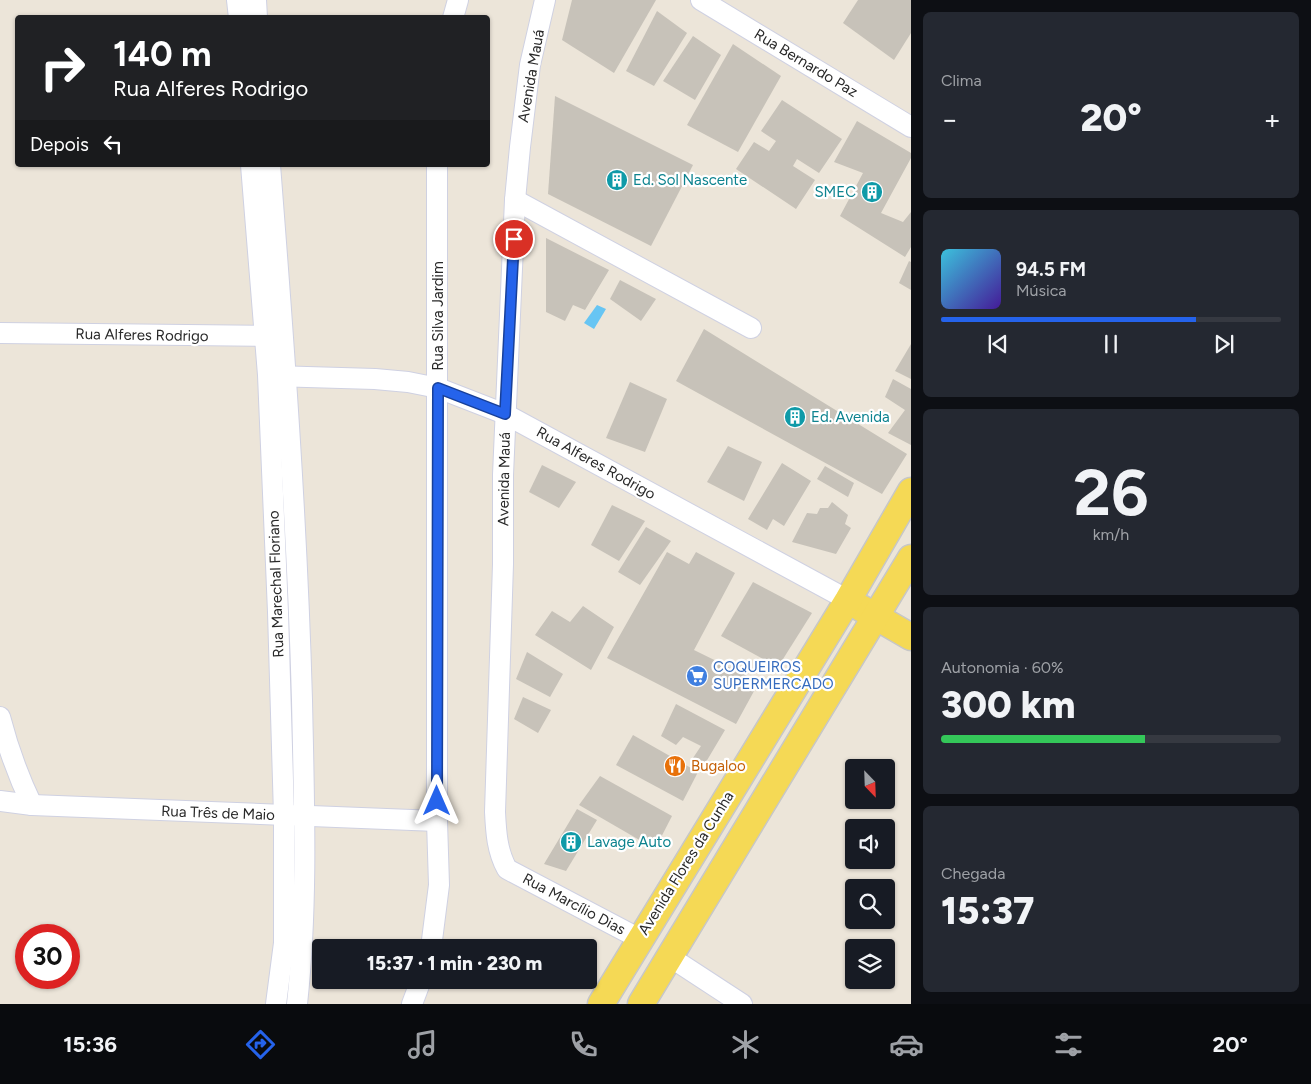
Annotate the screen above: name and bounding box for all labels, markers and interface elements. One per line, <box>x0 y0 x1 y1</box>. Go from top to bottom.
street label: Rua Bernardo Paz <box>751 25 861 101</box>
street label: Avenida Mauá <box>514 28 548 124</box>
text: 140 m <box>113 33 211 75</box>
icon: right <box>30 35 95 100</box>
text: Clima <box>941 71 982 90</box>
text: Rua Alferes Rodrigo <box>113 75 308 102</box>
text: 20° <box>1080 95 1142 141</box>
text: − <box>941 102 958 136</box>
text: + <box>1264 102 1281 136</box>
icon: left <box>99 130 127 158</box>
text: Depois <box>30 133 89 156</box>
building icon: Ed. Sol Nascente <box>605 168 629 192</box>
place label: Ed. Sol Nascente <box>633 171 747 189</box>
building icon: SMEC <box>860 180 884 204</box>
place label: SMEC <box>814 183 856 201</box>
pin <box>493 218 535 260</box>
icon: arrive <box>500 225 528 253</box>
text: 94.5 FM <box>1016 258 1086 281</box>
street label: Rua Silva Jardim <box>429 261 447 371</box>
text: Música <box>1016 281 1066 300</box>
street label: Rua Alferes Rodrigo <box>75 325 209 345</box>
icon: previous <box>984 330 1012 358</box>
icon: pause <box>1097 330 1125 358</box>
icon: next <box>1210 330 1238 358</box>
building icon: Ed. Avenida <box>783 405 807 429</box>
place label: Ed. Avenida <box>811 408 890 426</box>
street label: Rua Alferes Rodrigo <box>533 423 659 503</box>
street label: Avenida Mauá <box>494 432 514 526</box>
text: 26 <box>1073 453 1149 531</box>
street label: Rua Marechal Floriano <box>264 510 288 658</box>
text: km/h <box>1093 525 1129 544</box>
place label: COQUEIROS SUPERMERCADO <box>713 658 834 693</box>
text: Autonomia · 60% <box>941 658 1064 677</box>
supermarket icon: COQUEIROS SUPERMERCADO <box>685 664 709 688</box>
text: 300 km <box>941 682 1076 728</box>
restaurant icon: Bugaloo <box>663 754 687 778</box>
place label: Bugaloo <box>691 757 746 775</box>
north arrow <box>845 759 895 809</box>
map controls <box>845 759 895 989</box>
position arrow <box>410 774 462 826</box>
street label: Avenida Flores da Cunha <box>634 788 738 938</box>
street label: Rua Três de Maio <box>161 802 276 824</box>
button: sound <box>845 819 895 869</box>
building icon: Lavage Auto <box>559 830 583 854</box>
place label: Lavage Auto <box>587 833 671 851</box>
text: Chegada <box>941 864 1005 883</box>
street label: Rua Marcílio Dias <box>520 869 628 939</box>
button: search <box>845 879 895 929</box>
text: 15:37 <box>941 888 1034 934</box>
speed limit sign: 30 <box>15 924 80 989</box>
button: layers <box>845 939 895 989</box>
text: 15:37 · 1 min · 230 m <box>367 952 542 975</box>
icon: directions <box>243 1027 278 1062</box>
icon: music <box>405 1027 440 1062</box>
icon: phone <box>566 1027 601 1062</box>
icon: climate <box>728 1027 763 1062</box>
icon: car <box>889 1027 924 1062</box>
icon: filters <box>1051 1027 1086 1062</box>
text: 15:36 <box>63 1031 117 1058</box>
text: 20° <box>1212 1031 1248 1058</box>

